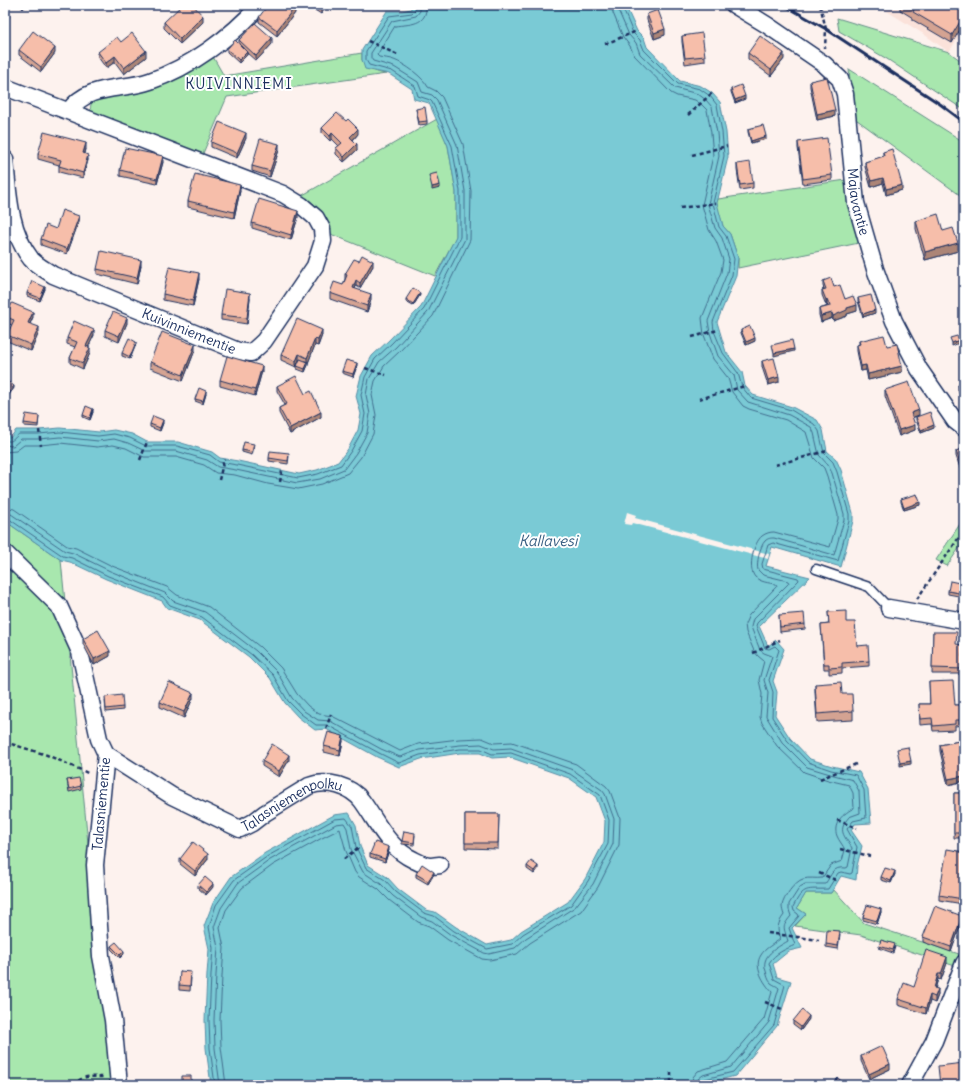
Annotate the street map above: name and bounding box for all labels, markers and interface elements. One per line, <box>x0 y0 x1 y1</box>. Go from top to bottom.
district label: KUIVINNIEMI <box>185 74 293 93</box>
street label: Majavantie <box>844 167 874 237</box>
street label: Kuivinniementie <box>139 304 239 358</box>
water label: Kallavesi <box>519 531 579 550</box>
street label: Talasniementie <box>88 756 114 852</box>
street label: Talasniemenpolku <box>238 774 345 836</box>

